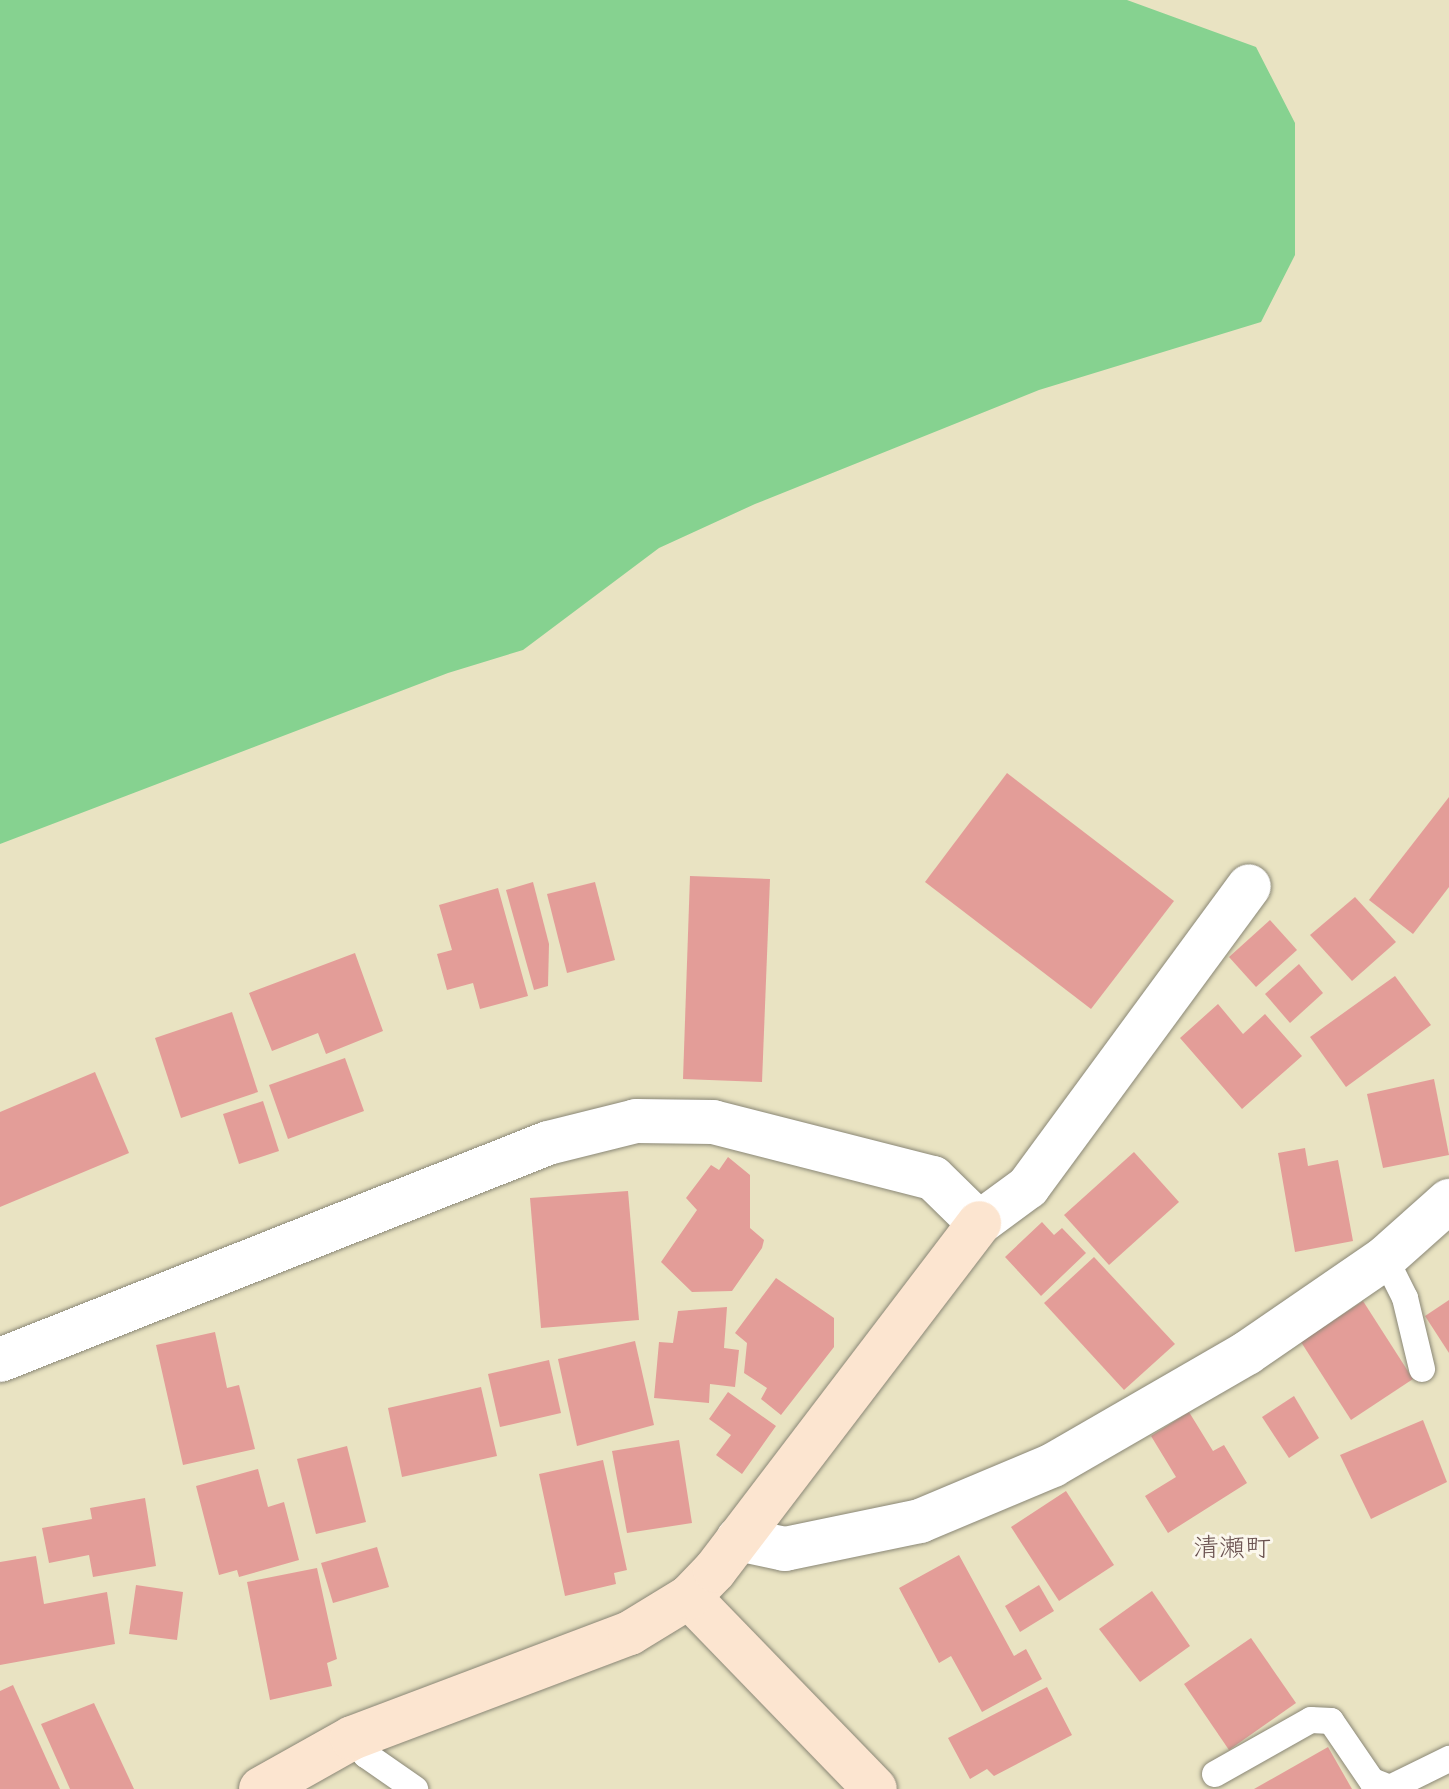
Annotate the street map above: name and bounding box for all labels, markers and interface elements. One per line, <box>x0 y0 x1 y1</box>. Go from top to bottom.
district label: 清瀬町 <box>1193 1536 1271 1568</box>

